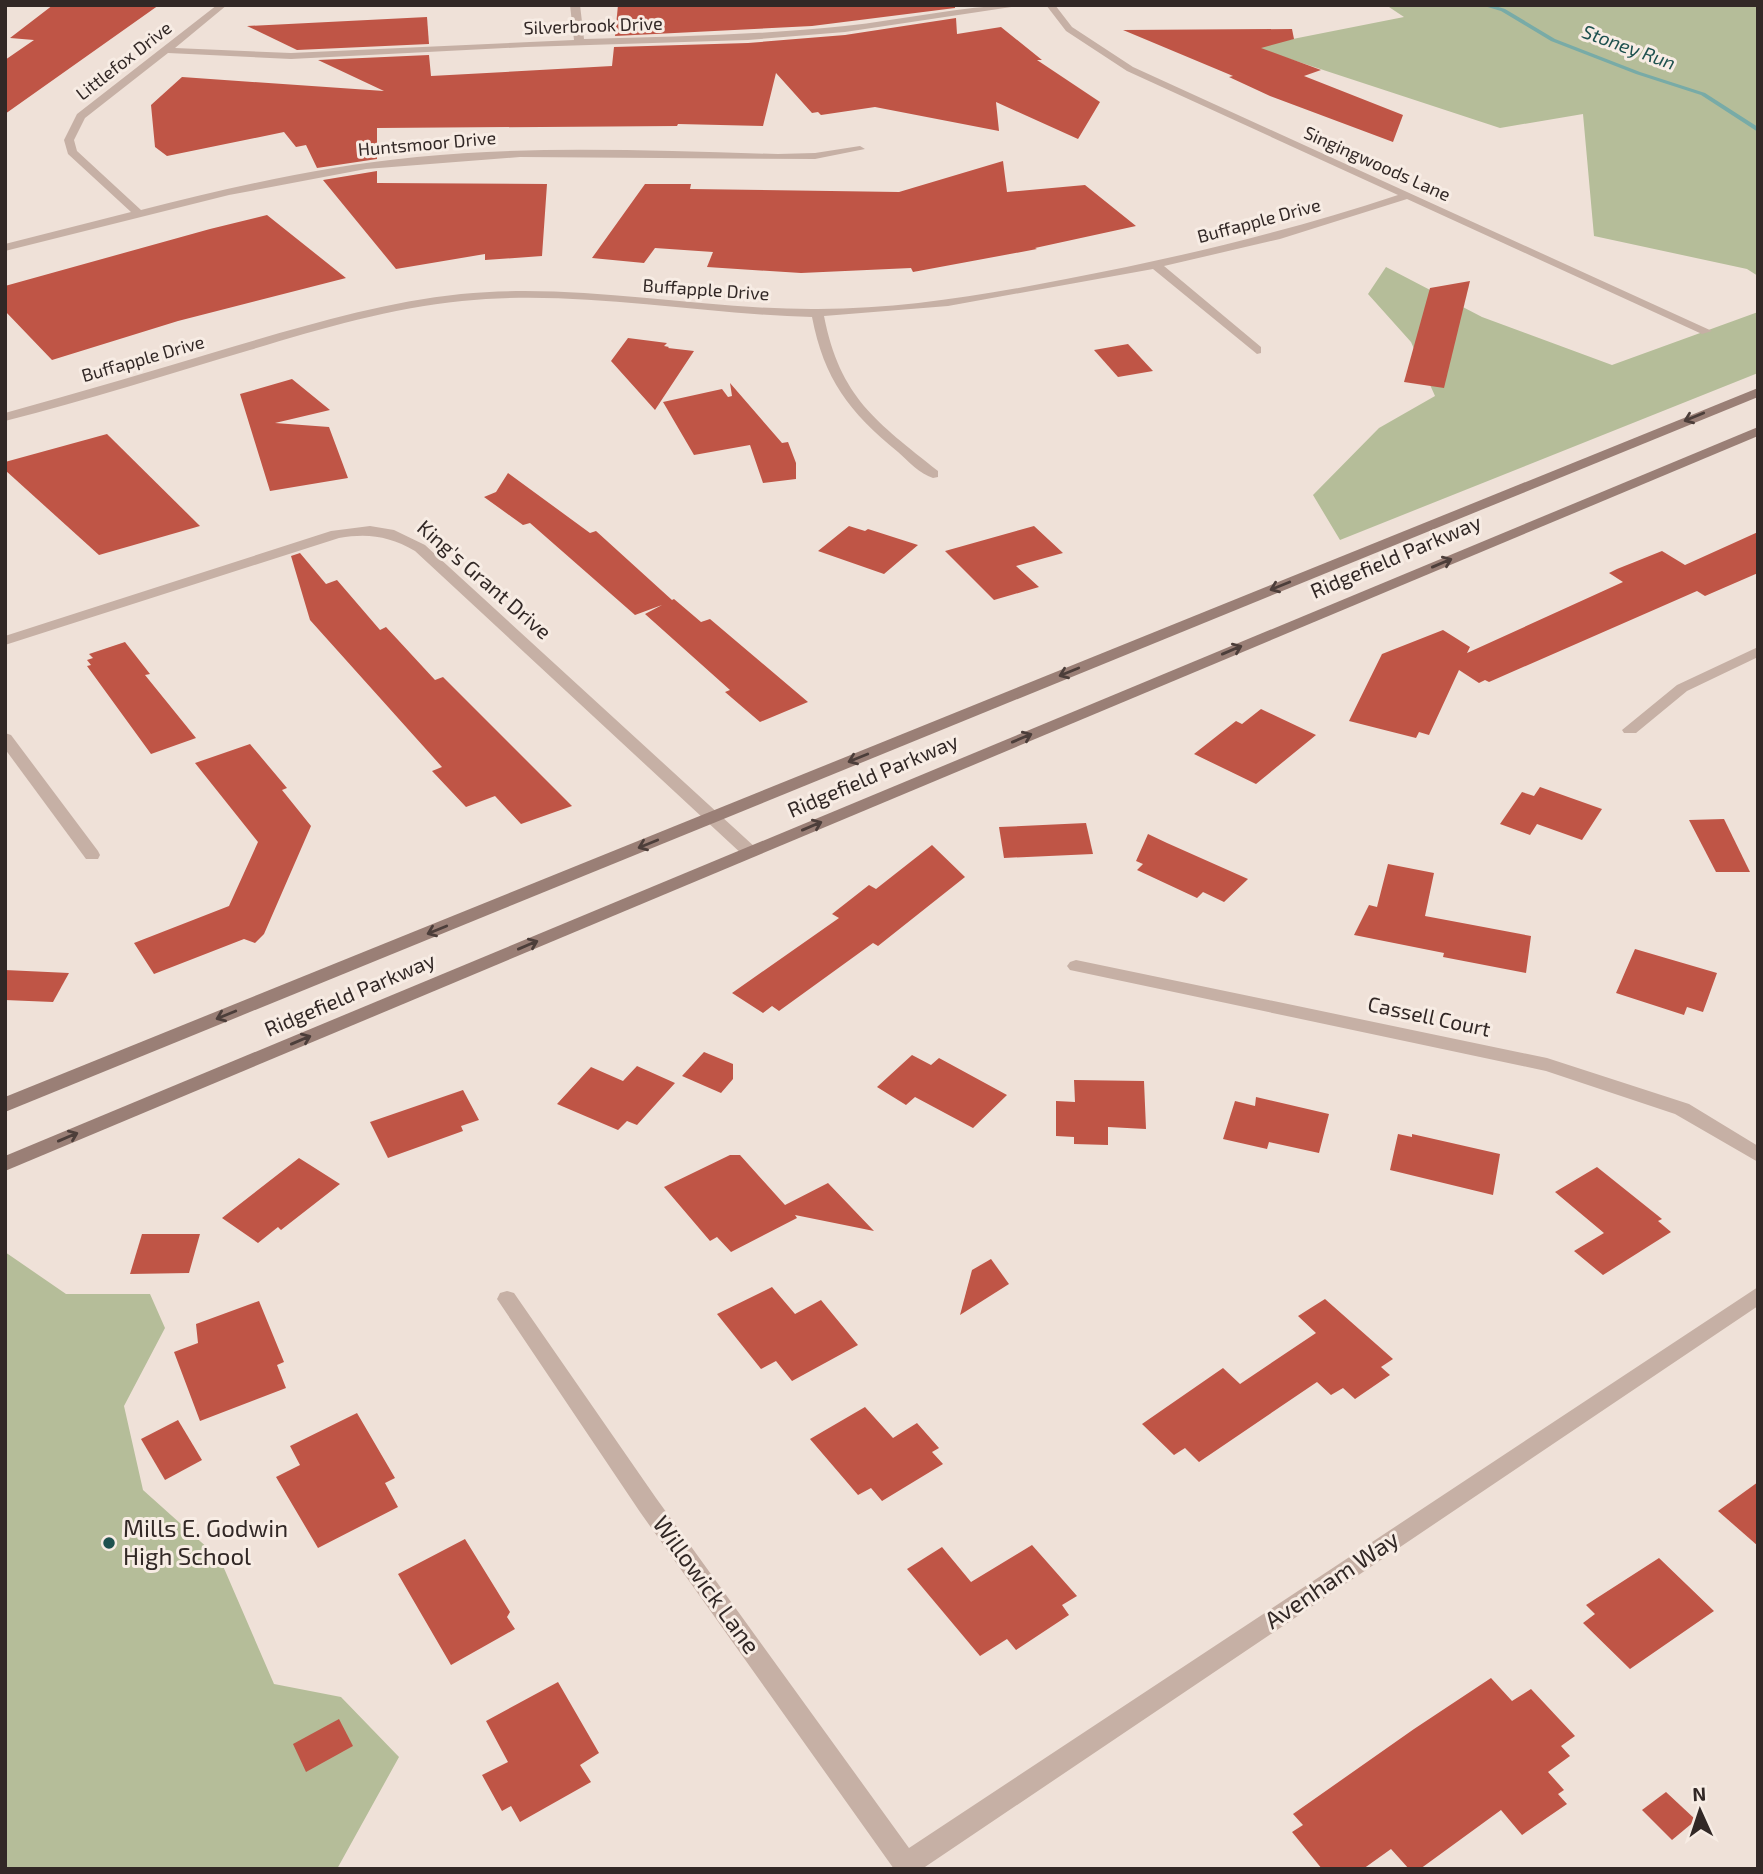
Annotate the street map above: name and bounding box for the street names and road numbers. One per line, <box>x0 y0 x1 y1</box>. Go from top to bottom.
street label: Silverbrook Drive <box>523 12 663 38</box>
street label: Littlefox Drive <box>71 16 176 104</box>
street label: Singingwoods Lane <box>1301 121 1454 205</box>
street label: Huntsmoor Drive <box>357 126 497 160</box>
street label: Buffapple Drive <box>1195 193 1323 247</box>
street label: Buffapple Drive <box>642 274 770 304</box>
street label: Buffapple Drive <box>79 330 207 386</box>
street label: Ridgefield Parkway <box>1306 508 1484 603</box>
street label: King's Grant Drive <box>413 514 557 644</box>
street label: Ridgefield Parkway <box>783 727 961 822</box>
street label: Ridgefield Parkway <box>260 946 438 1041</box>
street label: Cassell Court <box>1366 990 1493 1041</box>
street label: Willowick Lane <box>647 1509 767 1659</box>
street label: Avenham Way <box>1259 1523 1404 1634</box>

